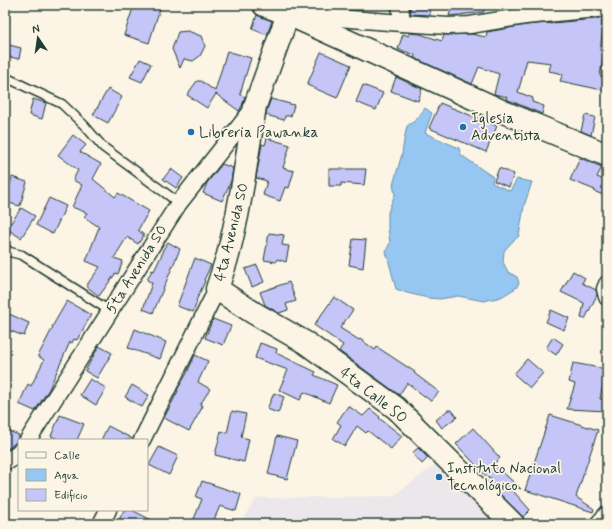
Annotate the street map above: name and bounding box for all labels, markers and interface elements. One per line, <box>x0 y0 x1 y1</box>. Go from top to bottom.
north arrow <box>18 18 58 58</box>
text: N <box>31 22 41 37</box>
place label: Iglesia Adventista <box>471 109 541 146</box>
marker: Iglesia Adventista <box>458 122 468 132</box>
place label: Libreria Pawanka <box>199 123 318 143</box>
marker: Libreria Pawanka <box>186 127 196 137</box>
street label: 4ta Avenida SO <box>210 181 254 284</box>
street label: 5ta Avenida SO <box>102 221 172 318</box>
street label: 4ta Calle SO <box>335 363 411 429</box>
legend <box>18 439 148 511</box>
text: Calle <box>54 448 80 464</box>
place label: Instituto Nacional Tecnológico <box>447 459 561 496</box>
text: Agua <box>54 468 79 484</box>
marker: Instituto Nacional Tecnológico <box>434 472 444 482</box>
text: Edificio <box>54 488 88 504</box>

